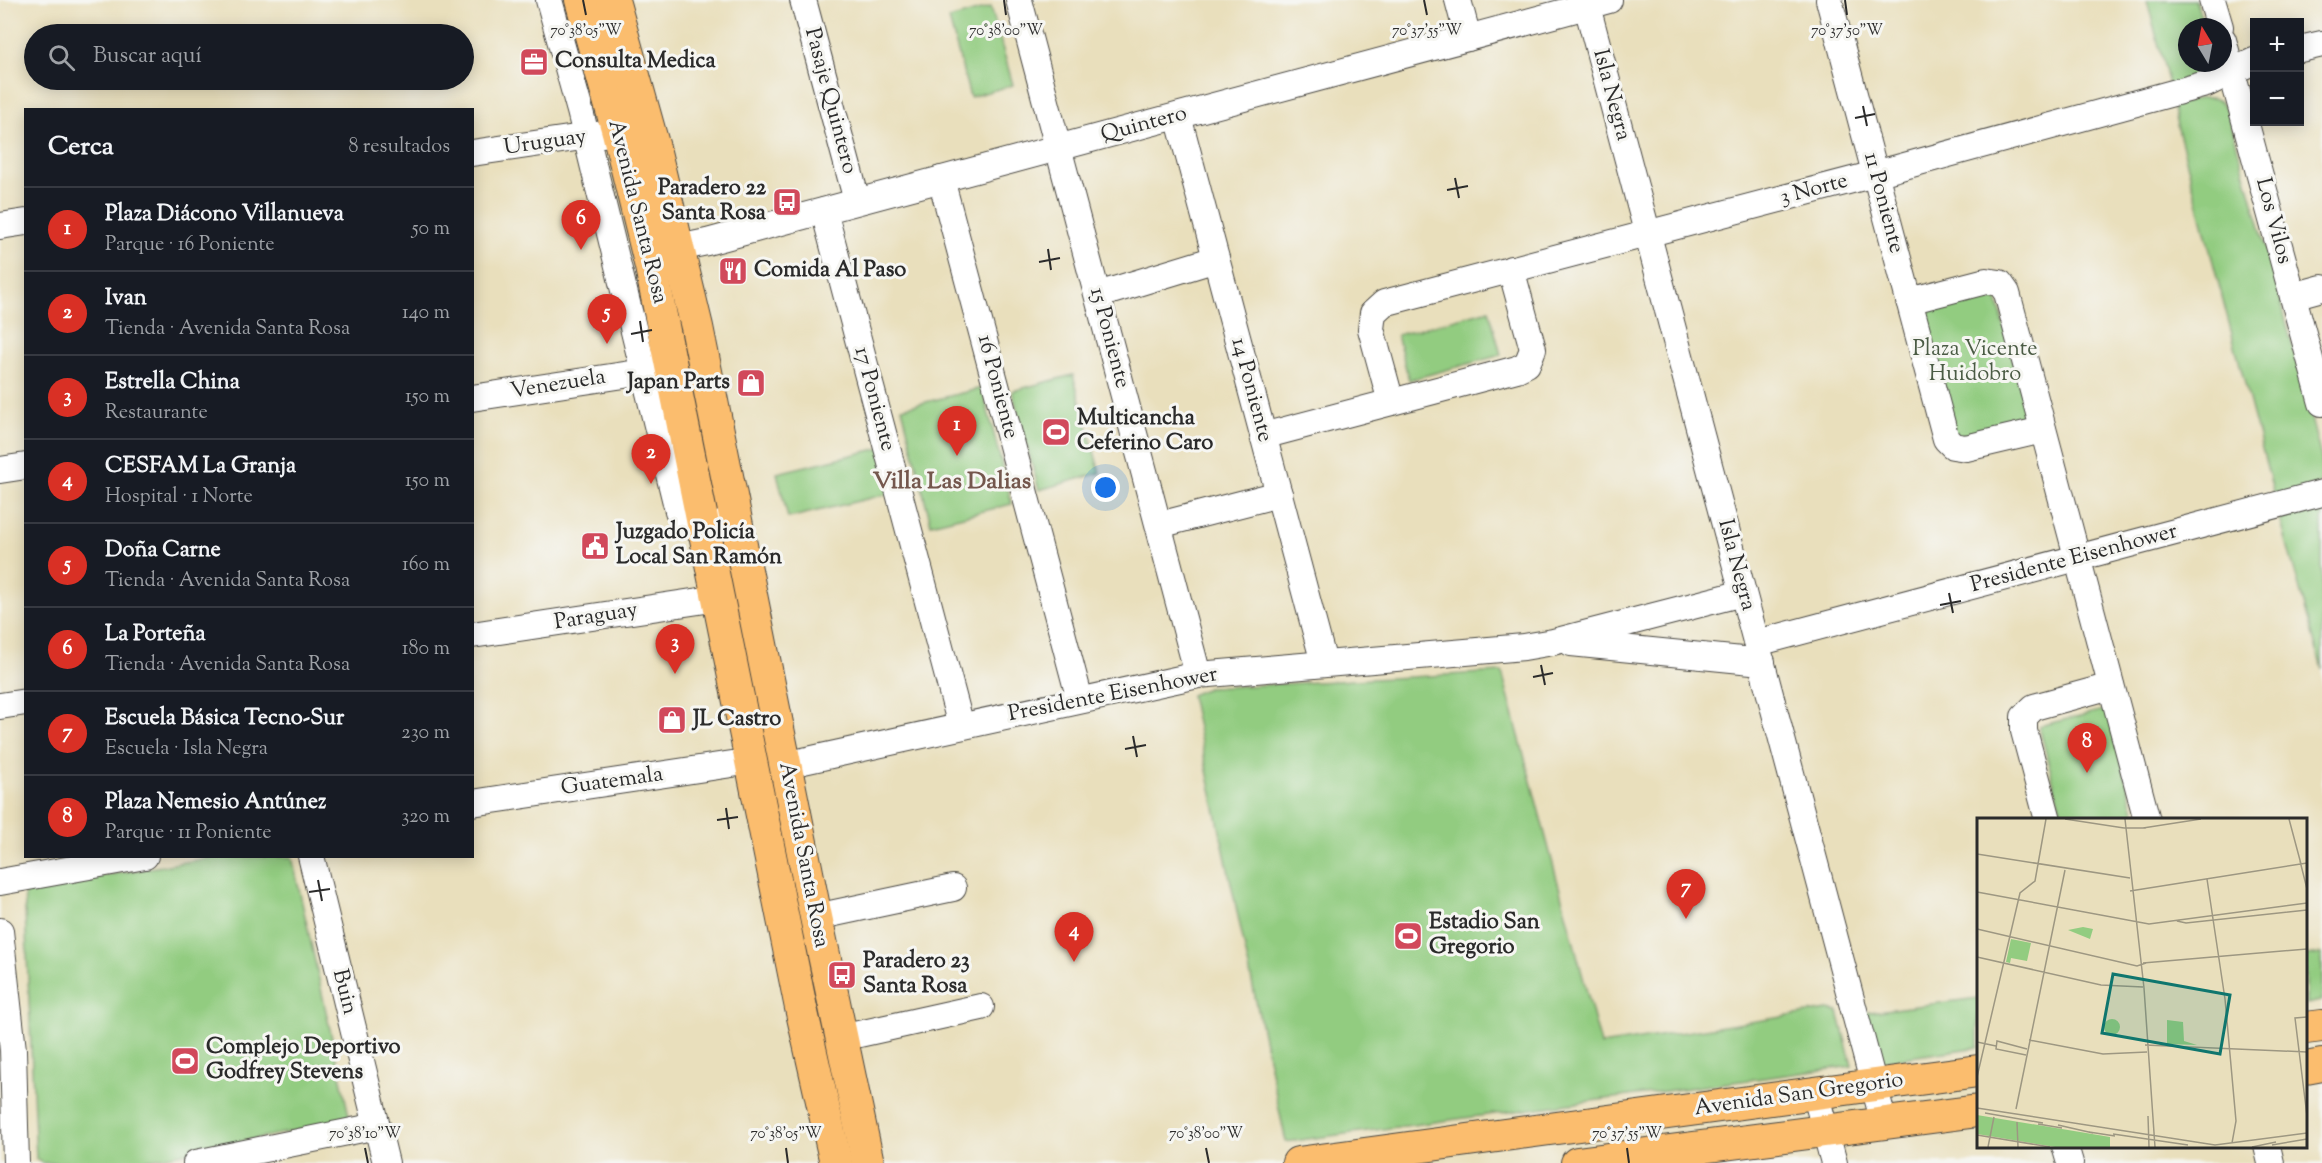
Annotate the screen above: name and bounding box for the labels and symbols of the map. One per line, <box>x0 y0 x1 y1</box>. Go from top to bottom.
north arrow <box>2178 18 2232 72</box>
text: 70°38'05"W <box>550 21 622 42</box>
text: 70°38'00"W <box>969 21 1043 42</box>
text: 70°37'55"W <box>1392 21 1462 42</box>
text: 70°37'50"W <box>1811 21 1883 42</box>
street label: Pasaje Quintero <box>795 24 865 178</box>
office icon: Consulta Medica <box>518 46 550 78</box>
place label: Consulta Medica <box>555 46 716 78</box>
street label: Isla Negra <box>1583 46 1639 144</box>
street label: Quintero <box>1097 98 1191 152</box>
street label: Avenida Santa Rosa <box>599 117 675 307</box>
street label: Uruguay <box>502 121 588 165</box>
street label: 11 Poniente <box>1854 149 1912 257</box>
street label: 3 Norte <box>1777 166 1851 214</box>
place label: Paradero 22 Santa Rosa <box>658 173 767 230</box>
street label: Los Vilos <box>2246 174 2300 268</box>
bus stop icon: Paradero 22 Santa Rosa <box>771 186 803 218</box>
pin: 6 <box>562 200 600 250</box>
restaurant icon: Comida Al Paso <box>717 255 749 287</box>
place label: Comida Al Paso <box>754 255 906 287</box>
street label: 15 Poniente <box>1080 284 1138 392</box>
pin: 5 <box>588 294 626 344</box>
street label: 16 Poniente <box>968 331 1026 443</box>
street label: 14 Poniente <box>1222 334 1280 446</box>
park label: Plaza Vicente Huidobro <box>1912 334 2038 391</box>
street label: 17 Poniente <box>845 343 903 455</box>
street label: Venezuela <box>508 362 608 408</box>
place label: Japan Parts <box>625 367 730 399</box>
shop icon: Japan Parts <box>735 367 767 399</box>
place label: Multicancha Ceferino Caro <box>1077 403 1213 460</box>
pin: 1 <box>938 406 976 456</box>
sports icon: Multicancha Ceferino Caro <box>1040 416 1072 448</box>
pin: 2 <box>632 434 670 484</box>
district label: Villa Las Dalias <box>873 465 1031 499</box>
your location <box>1091 473 1120 502</box>
street label: Isla Negra <box>1708 516 1764 614</box>
street label: Presidente Eisenhower <box>1967 516 2181 602</box>
place label: Juzgado Policía Local San Ramón <box>614 517 782 574</box>
public building icon: Juzgado Policía Local San Ramón <box>579 530 611 562</box>
street label: Paraguay <box>552 595 640 639</box>
pin: 3 <box>656 624 694 674</box>
street label: Presidente Eisenhower <box>1005 659 1221 731</box>
shop icon: JL Castro <box>656 704 688 736</box>
place label: JL Castro <box>691 704 781 736</box>
pin: 8 <box>2068 724 2106 773</box>
street label: Guatemala <box>559 759 665 805</box>
street label: Avenida Santa Rosa <box>769 759 837 951</box>
inset map <box>1977 818 2307 1148</box>
pin: 7 <box>1666 870 1706 919</box>
place label: Estadio San Gregorio <box>1429 907 1540 964</box>
pin: 4 <box>1054 912 1094 962</box>
sports icon: Estadio San Gregorio <box>1392 920 1424 952</box>
place label: Paradero 23 Santa Rosa <box>863 946 970 1003</box>
bus stop icon: Paradero 23 Santa Rosa <box>826 959 858 991</box>
street label: Buin <box>323 966 365 1018</box>
place label: Complejo Deportivo Godfrey Stevens <box>206 1032 401 1089</box>
sports icon: Complejo Deportivo Godfrey Stevens <box>169 1045 201 1077</box>
street label: Avenida San Gregorio <box>1692 1064 1906 1126</box>
text: 70°38'10"W <box>329 1124 401 1145</box>
text: 70°38'05"W <box>750 1124 822 1145</box>
text: 70°38'00"W <box>1169 1124 1243 1145</box>
text: 70°37'55"W <box>1592 1124 1662 1145</box>

